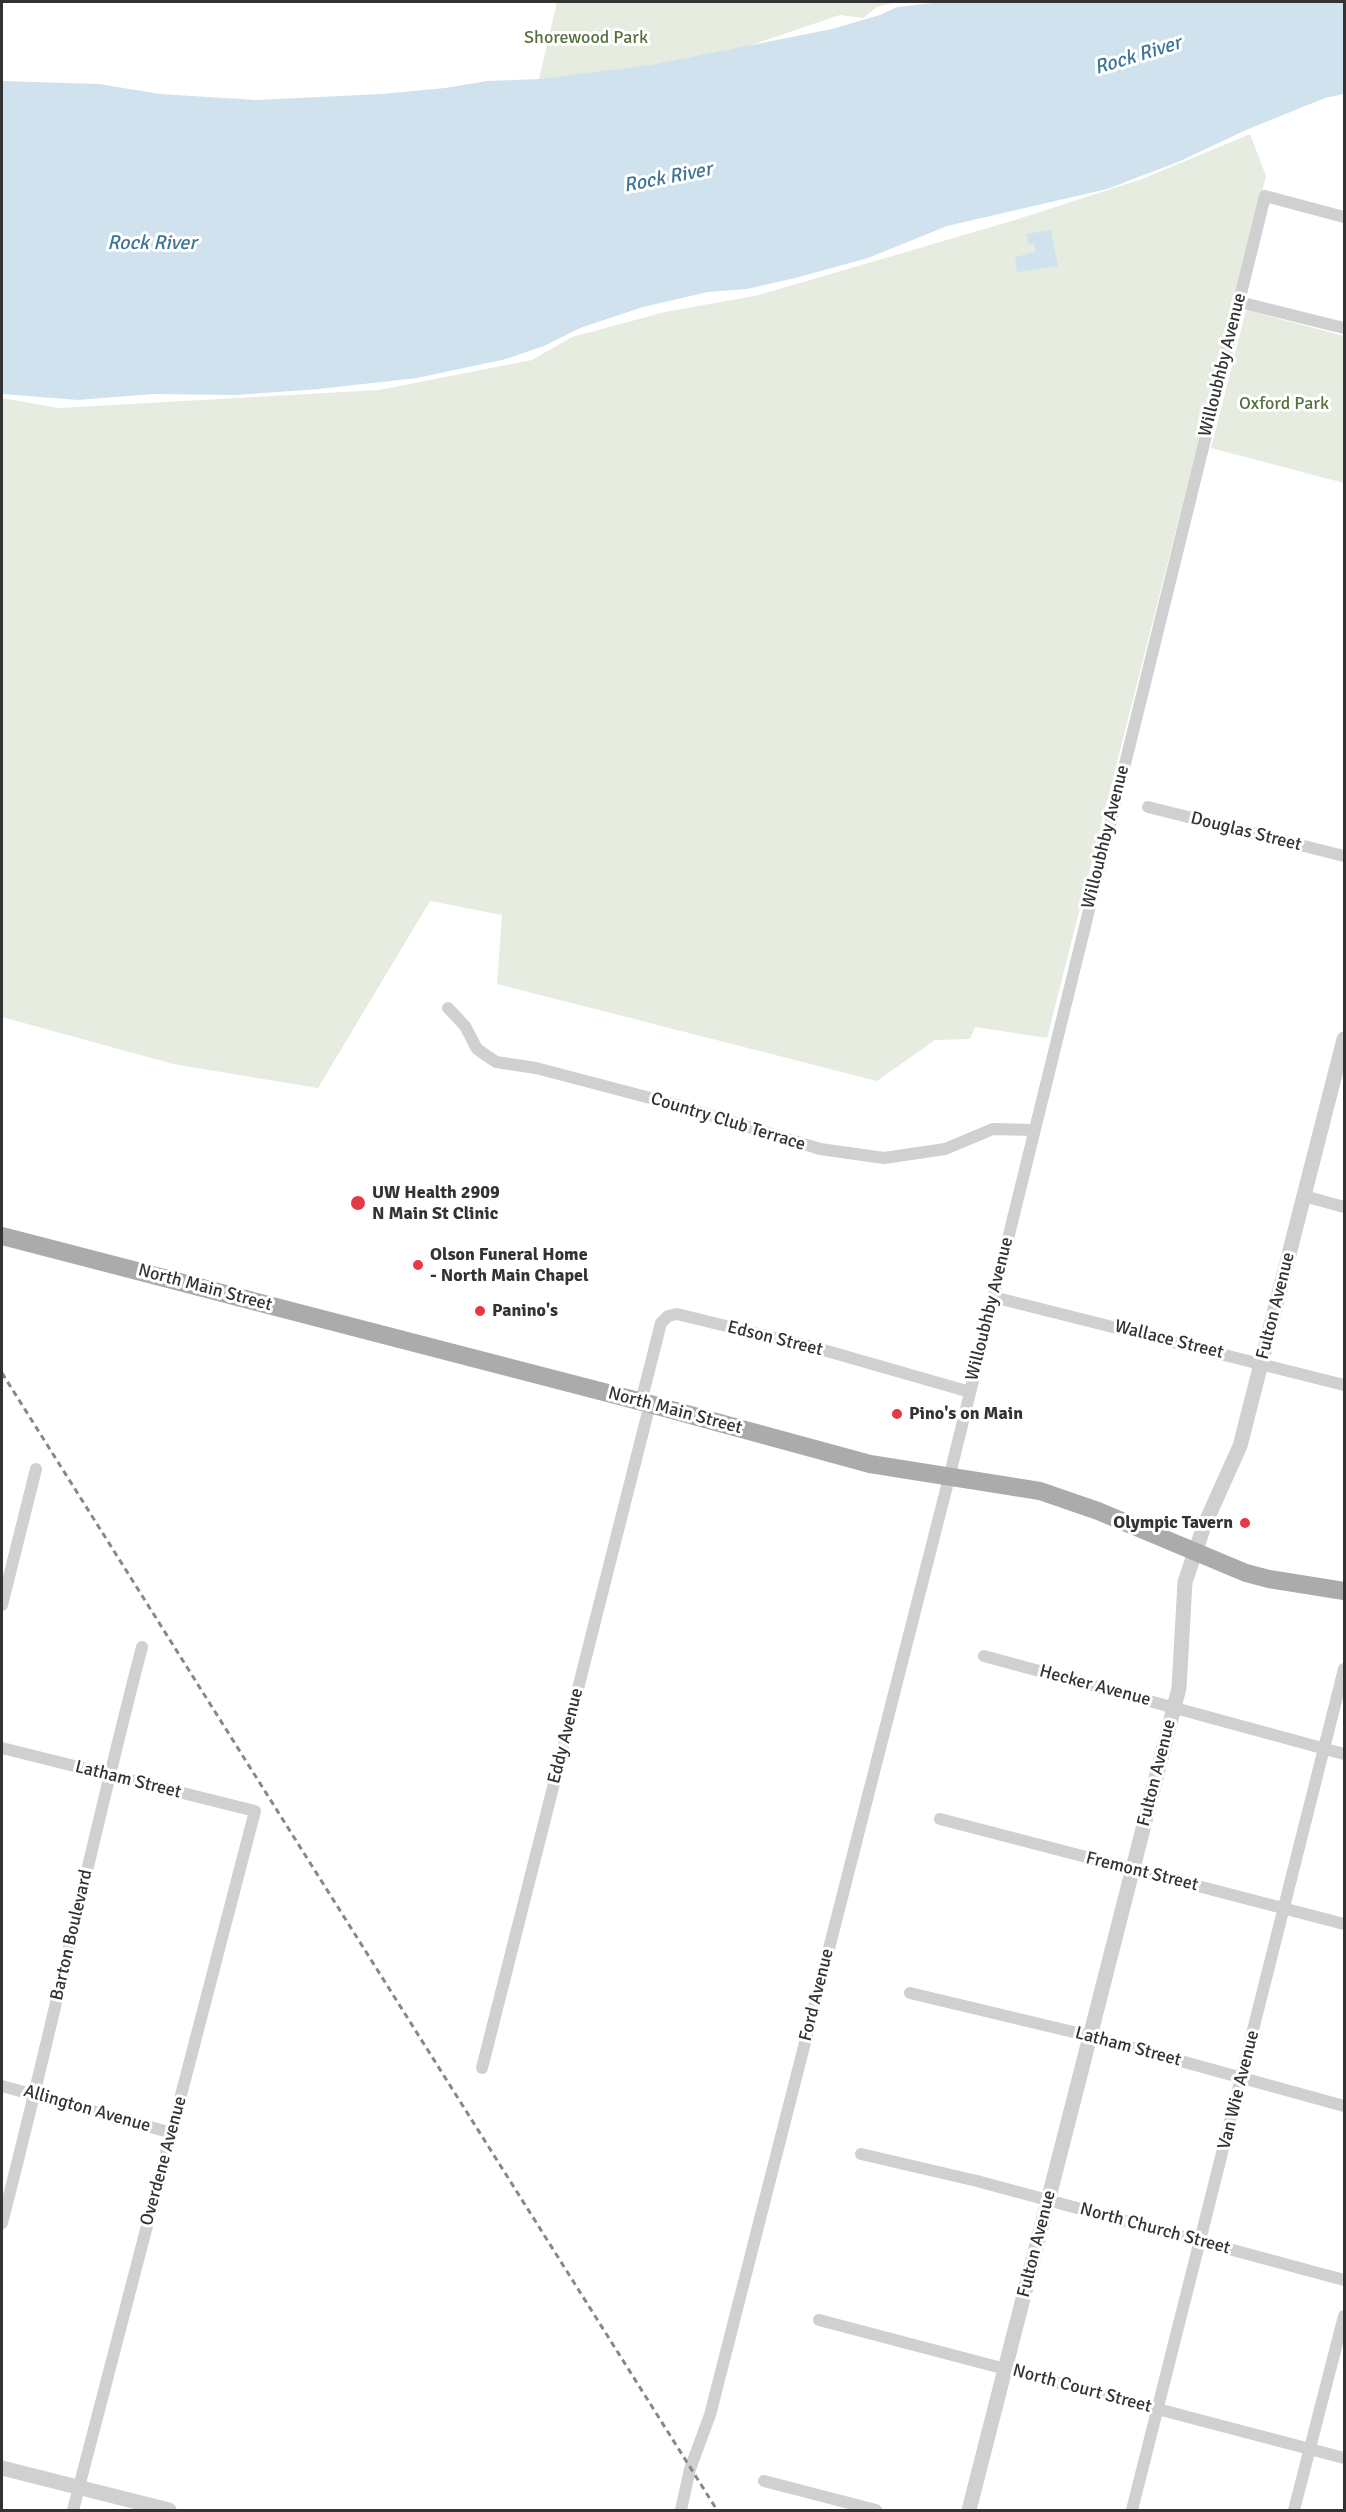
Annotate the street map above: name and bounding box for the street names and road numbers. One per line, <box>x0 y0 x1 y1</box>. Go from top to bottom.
street label: Willoubhby Avenue <box>1195 291 1251 439</box>
street label: Willoubhby Avenue <box>1078 763 1134 911</box>
street label: Douglas Street <box>1188 808 1304 856</box>
street label: Country Club Terrace <box>648 1088 808 1156</box>
street label: Willoubhby Avenue <box>962 1235 1018 1383</box>
street label: Fulton Avenue <box>1252 1250 1300 1362</box>
street label: North Main Street <box>136 1260 274 1316</box>
street label: Wallace Street <box>1112 1316 1226 1364</box>
street label: Edson Street <box>725 1317 825 1361</box>
street label: North Main Street <box>606 1383 744 1439</box>
street label: Hecker Avenue <box>1037 1661 1153 1711</box>
street label: Eddy Avenue <box>544 1686 588 1786</box>
street label: Fulton Avenue <box>1133 1717 1181 1829</box>
street label: Latham Street <box>73 1756 183 1804</box>
street label: Fremont Street <box>1084 1848 1200 1896</box>
street label: Barton Boulevard <box>46 1867 98 2003</box>
street label: Ford Avenue <box>795 1947 839 2043</box>
street label: Latham Street <box>1073 2023 1183 2071</box>
street label: Van Wie Avenue <box>1214 2028 1264 2152</box>
street label: Allington Avenue <box>21 2081 153 2137</box>
street label: Overdene Avenue <box>136 2094 192 2228</box>
street label: Fulton Avenue <box>1013 2188 1061 2300</box>
street label: North Church Street <box>1078 2199 1232 2259</box>
street label: North Court Street <box>1010 2360 1154 2418</box>

